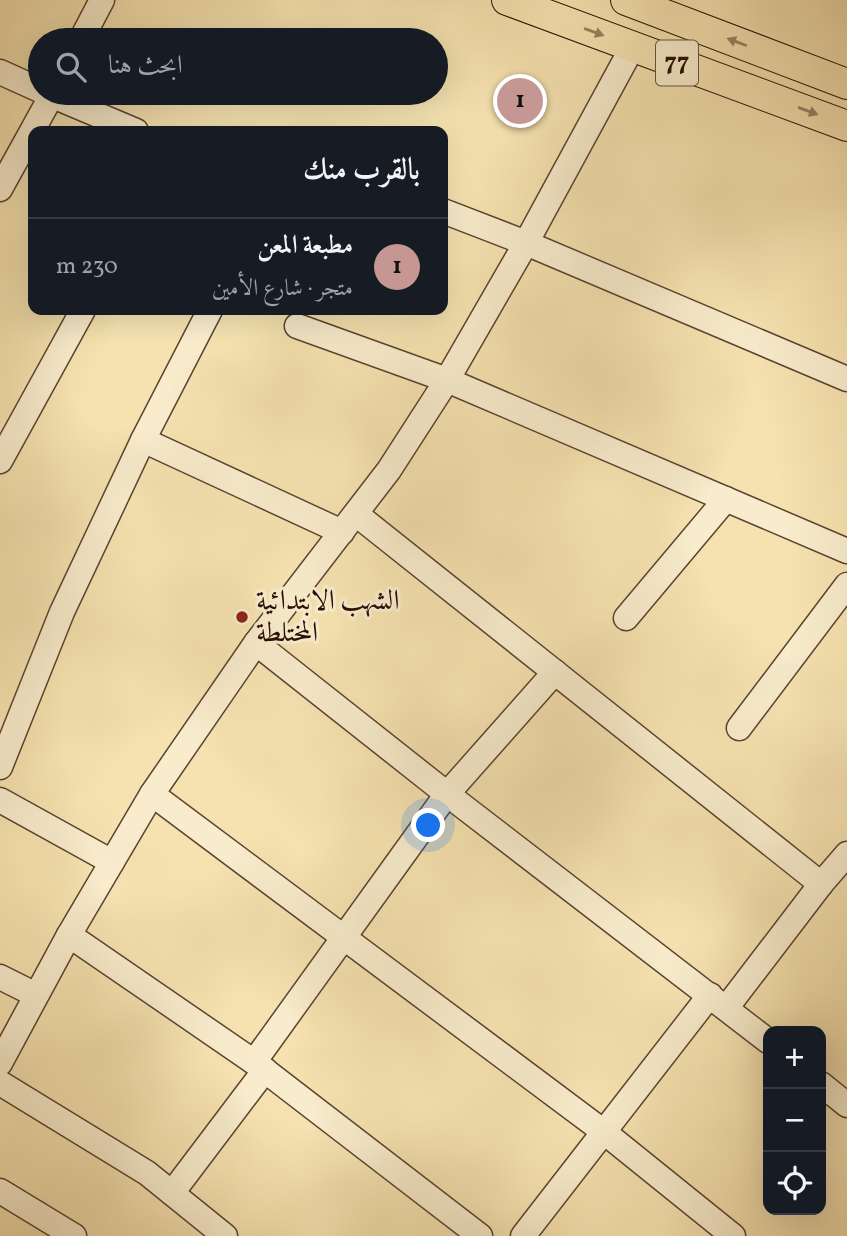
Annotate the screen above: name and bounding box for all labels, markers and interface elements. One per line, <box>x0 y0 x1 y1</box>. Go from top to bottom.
one-way arrow <box>584 27 605 38</box>
search box <box>28 28 448 105</box>
one-way arrow <box>727 36 748 47</box>
road number: 77 <box>656 40 698 86</box>
icon: search <box>52 48 90 86</box>
text: ابحث هنا <box>108 48 183 84</box>
pin: 1 <box>497 75 543 127</box>
one-way arrow <box>797 106 818 117</box>
text: بالقرب منك <box>303 150 420 192</box>
text: مطبعة المعن <box>257 228 353 264</box>
text: 230 m <box>56 251 118 283</box>
text: 1 <box>392 251 402 283</box>
text: متجر · شارع الأمين <box>212 273 353 305</box>
place label: الشهب الابتدائية المختلطة <box>256 582 400 653</box>
marker: الشهب الابتدائية المختلطة <box>234 609 250 625</box>
your location <box>411 808 445 842</box>
map controls <box>763 1026 826 1215</box>
button: + <box>763 1026 826 1089</box>
button: − <box>763 1089 826 1152</box>
button: locate <box>763 1152 826 1215</box>

